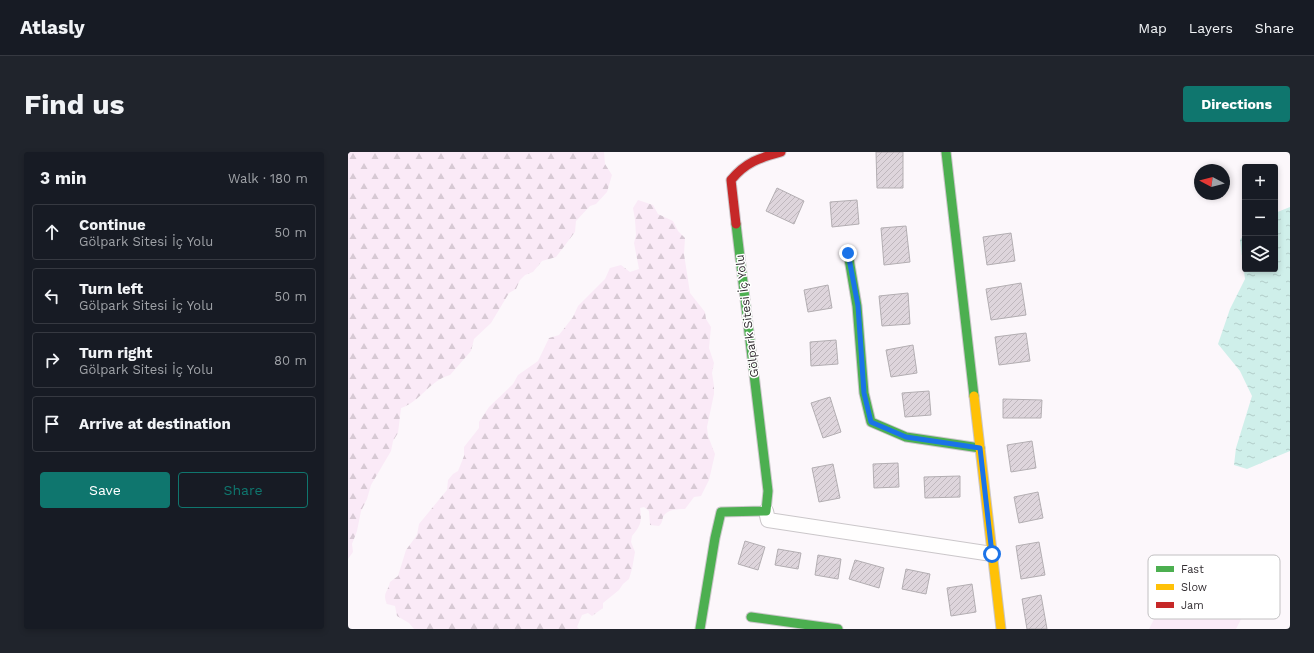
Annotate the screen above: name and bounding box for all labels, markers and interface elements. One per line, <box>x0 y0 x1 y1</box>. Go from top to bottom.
text: Atlasly <box>20 16 85 39</box>
text: Map <box>1138 20 1167 36</box>
text: Layers <box>1189 20 1233 36</box>
text: Share <box>1255 20 1294 36</box>
button: Directions <box>1183 86 1290 122</box>
text: Find us <box>24 88 124 121</box>
north arrow <box>1194 164 1230 200</box>
map controls <box>1242 164 1278 272</box>
button: + <box>1242 164 1278 200</box>
text: 3 min <box>40 168 86 188</box>
text: Walk · 180 m <box>228 171 308 186</box>
button: − <box>1242 200 1278 236</box>
text: Continue <box>79 216 146 234</box>
icon: ahead <box>41 221 63 243</box>
text: 50 m <box>275 225 307 240</box>
text: Gölpark Sitesi İç Yolu <box>79 234 213 249</box>
button: layers <box>1242 236 1278 272</box>
route end <box>839 244 857 262</box>
street label: Gölpark Sitesi İç Yolu <box>733 254 761 378</box>
text: Turn left <box>79 280 143 298</box>
icon: left <box>41 285 63 307</box>
text: 50 m <box>275 289 307 304</box>
text: Gölpark Sitesi İç Yolu <box>79 298 213 313</box>
text: Turn right <box>79 344 152 362</box>
icon: right <box>41 349 63 371</box>
text: 80 m <box>274 353 307 368</box>
text: Gölpark Sitesi İç Yolu <box>79 362 213 377</box>
icon: arrive <box>41 413 63 435</box>
text: Arrive at destination <box>79 415 231 433</box>
button: Save <box>40 472 170 508</box>
button: Share <box>178 472 308 508</box>
route start <box>983 545 1001 563</box>
legend <box>1148 555 1280 619</box>
text: Fast <box>1181 563 1204 576</box>
text: Slow <box>1181 581 1207 594</box>
text: Jam <box>1181 599 1204 612</box>

